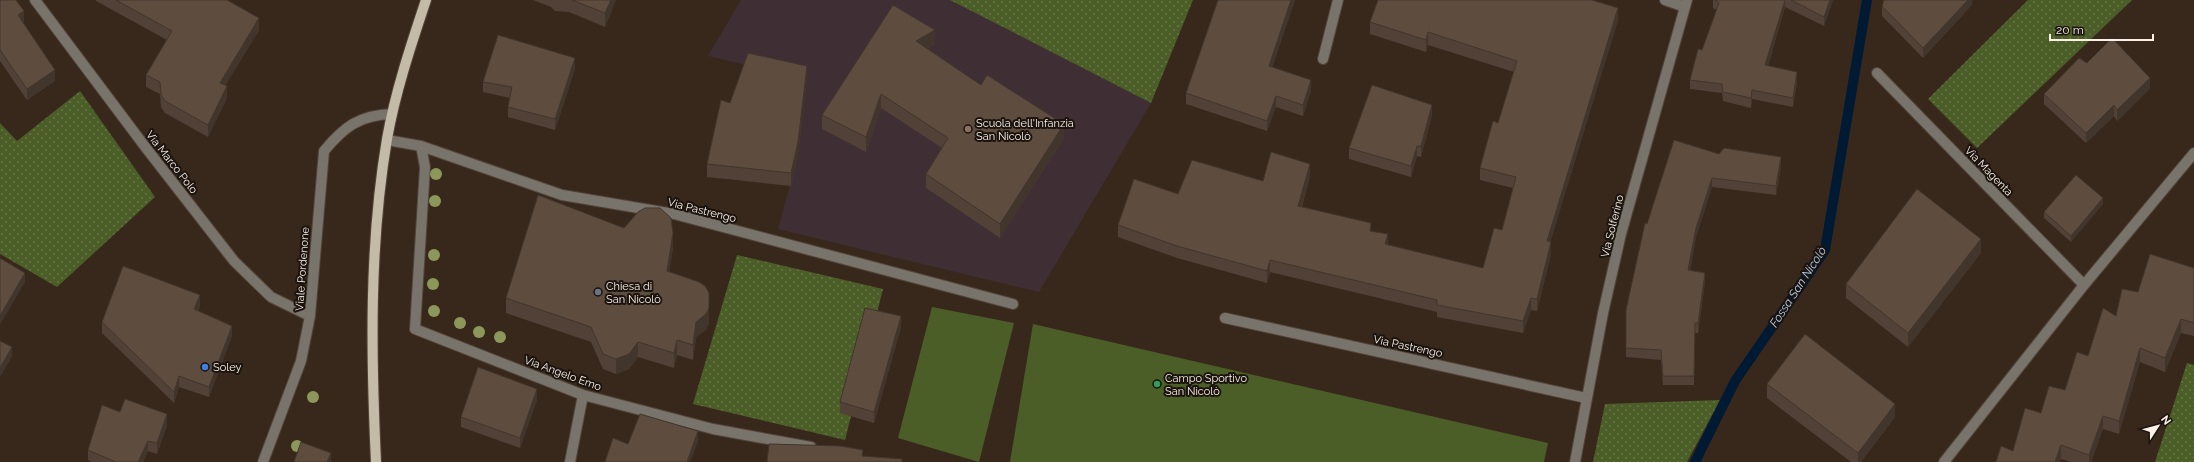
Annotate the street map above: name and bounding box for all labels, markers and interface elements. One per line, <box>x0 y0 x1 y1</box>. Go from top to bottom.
scale bar <box>2050 16 2153 42</box>
text: 20 m <box>2056 23 2084 37</box>
place label: Scuola dell'Infanzia San Nicolò <box>976 117 1074 143</box>
marker: Scuola dell'Infanzia San Nicolò <box>963 124 973 134</box>
street label: Via Marco Polo <box>143 128 200 197</box>
street label: Via Magenta <box>1962 144 2015 199</box>
street label: Via Solferino <box>1598 193 1627 259</box>
street label: Via Pastrengo <box>666 196 738 225</box>
street label: Viale Pordenone <box>293 226 312 312</box>
water label: Fossa San Nicolò <box>1767 244 1829 330</box>
place label: Chiesa di San Nicolò <box>606 280 661 306</box>
marker: Chiesa di San Nicolò <box>593 287 603 297</box>
street label: Via Pastrengo <box>1372 333 1444 360</box>
street label: Via Angelo Emo <box>523 353 604 394</box>
place label: Soley <box>213 361 242 374</box>
marker: Soley <box>200 362 210 372</box>
place label: Campo Sportivo San Nicolò <box>1165 372 1247 398</box>
marker: Campo Sportivo San Nicolò <box>1152 379 1162 389</box>
north arrow <box>2138 406 2178 446</box>
text: N <box>2158 413 2173 428</box>

